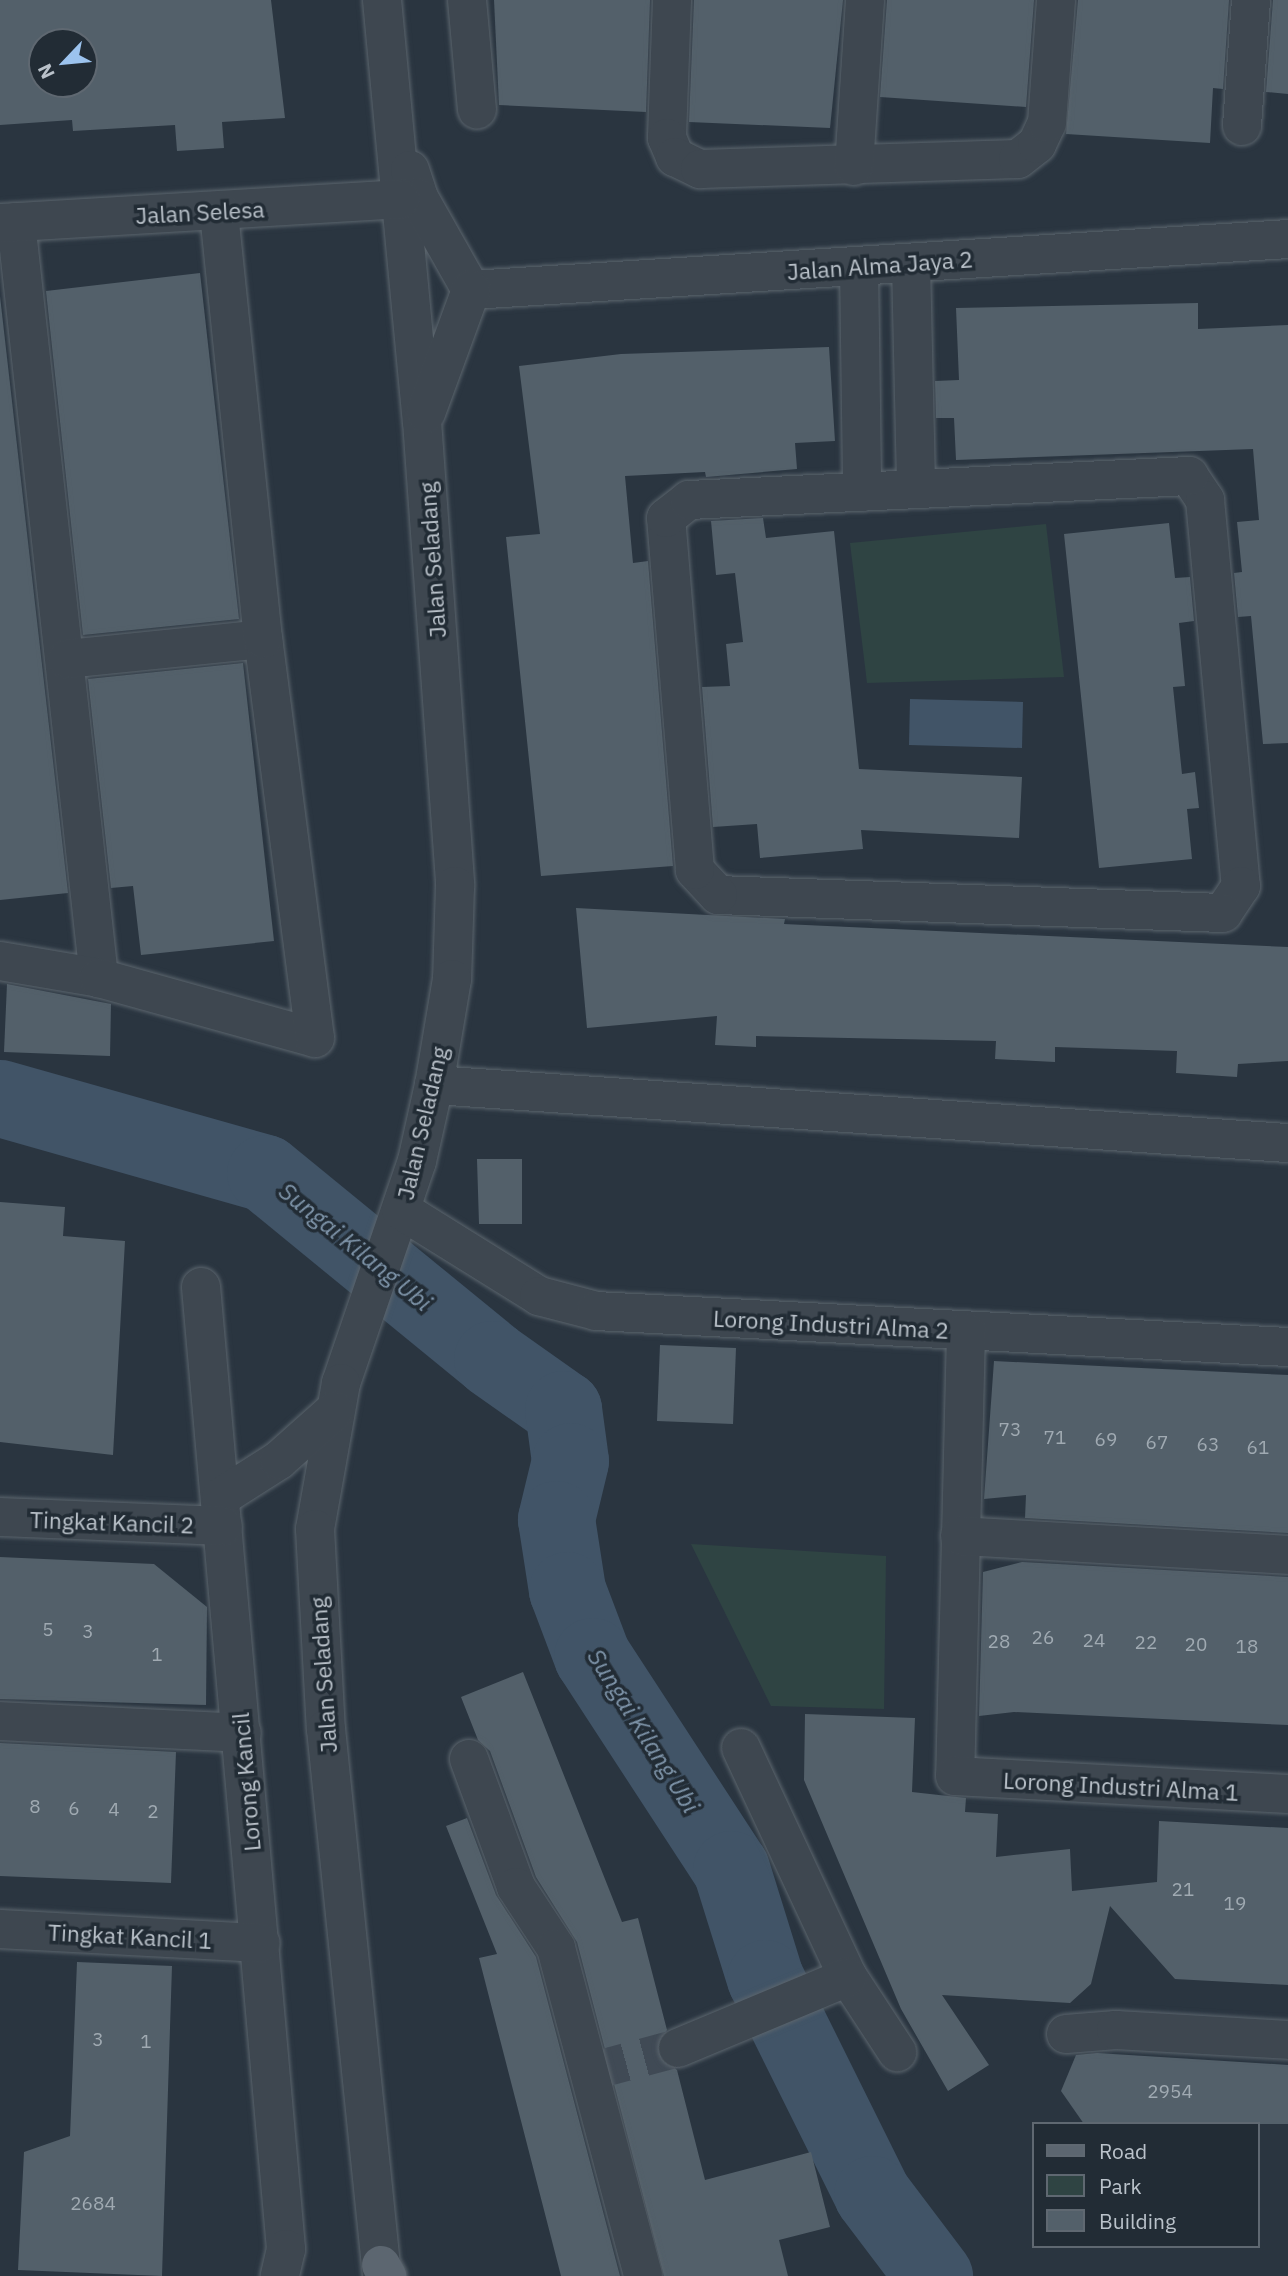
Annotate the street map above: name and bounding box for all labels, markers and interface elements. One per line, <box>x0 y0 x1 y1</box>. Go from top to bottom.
north arrow <box>28 28 98 98</box>
text: N <box>32 60 60 83</box>
street label: Jalan Selesa <box>135 195 265 229</box>
street label: Jalan Alma Jaya 2 <box>786 245 974 285</box>
street label: Jalan Seladang <box>413 481 451 639</box>
street label: Jalan Seladang <box>391 1044 453 1202</box>
water label: Sungai Kilang Ubi <box>273 1177 437 1317</box>
street label: Lorong Industri Alma 2 <box>712 1304 950 1344</box>
house number: 73 <box>999 1419 1021 1441</box>
house number: 71 <box>1044 1427 1066 1449</box>
house number: 69 <box>1095 1429 1117 1451</box>
house number: 67 <box>1146 1432 1168 1454</box>
house number: 63 <box>1197 1434 1219 1456</box>
house number: 61 <box>1247 1437 1269 1459</box>
street label: Tingkat Kancil 2 <box>29 1505 195 1539</box>
street label: Jalan Seladang <box>304 1596 342 1754</box>
house number: 5 <box>42 1619 54 1641</box>
house number: 3 <box>82 1621 94 1643</box>
house number: 26 <box>1032 1627 1054 1649</box>
house number: 24 <box>1083 1630 1105 1652</box>
house number: 28 <box>988 1631 1010 1653</box>
house number: 22 <box>1135 1632 1157 1654</box>
house number: 20 <box>1185 1634 1207 1656</box>
house number: 18 <box>1236 1636 1258 1658</box>
house number: 1 <box>151 1644 163 1666</box>
water label: Sungai Kilang Ubi <box>581 1644 705 1818</box>
street label: Lorong Kancil <box>226 1711 266 1853</box>
street label: Lorong Industri Alma 1 <box>1002 1766 1240 1806</box>
house number: 8 <box>29 1796 41 1818</box>
house number: 6 <box>68 1798 80 1820</box>
house number: 4 <box>108 1799 120 1821</box>
house number: 2 <box>147 1801 159 1823</box>
house number: 21 <box>1172 1879 1194 1901</box>
house number: 19 <box>1224 1893 1246 1915</box>
street label: Tingkat Kancil 1 <box>47 1918 213 1954</box>
house number: 3 <box>92 2029 104 2051</box>
house number: 1 <box>140 2031 152 2053</box>
house number: 2954 <box>1147 2081 1193 2103</box>
legend <box>1032 2122 1260 2248</box>
text: Road <box>1099 2137 1147 2165</box>
text: Park <box>1099 2172 1142 2200</box>
house number: 2684 <box>70 2193 116 2215</box>
text: Building <box>1099 2207 1176 2235</box>

